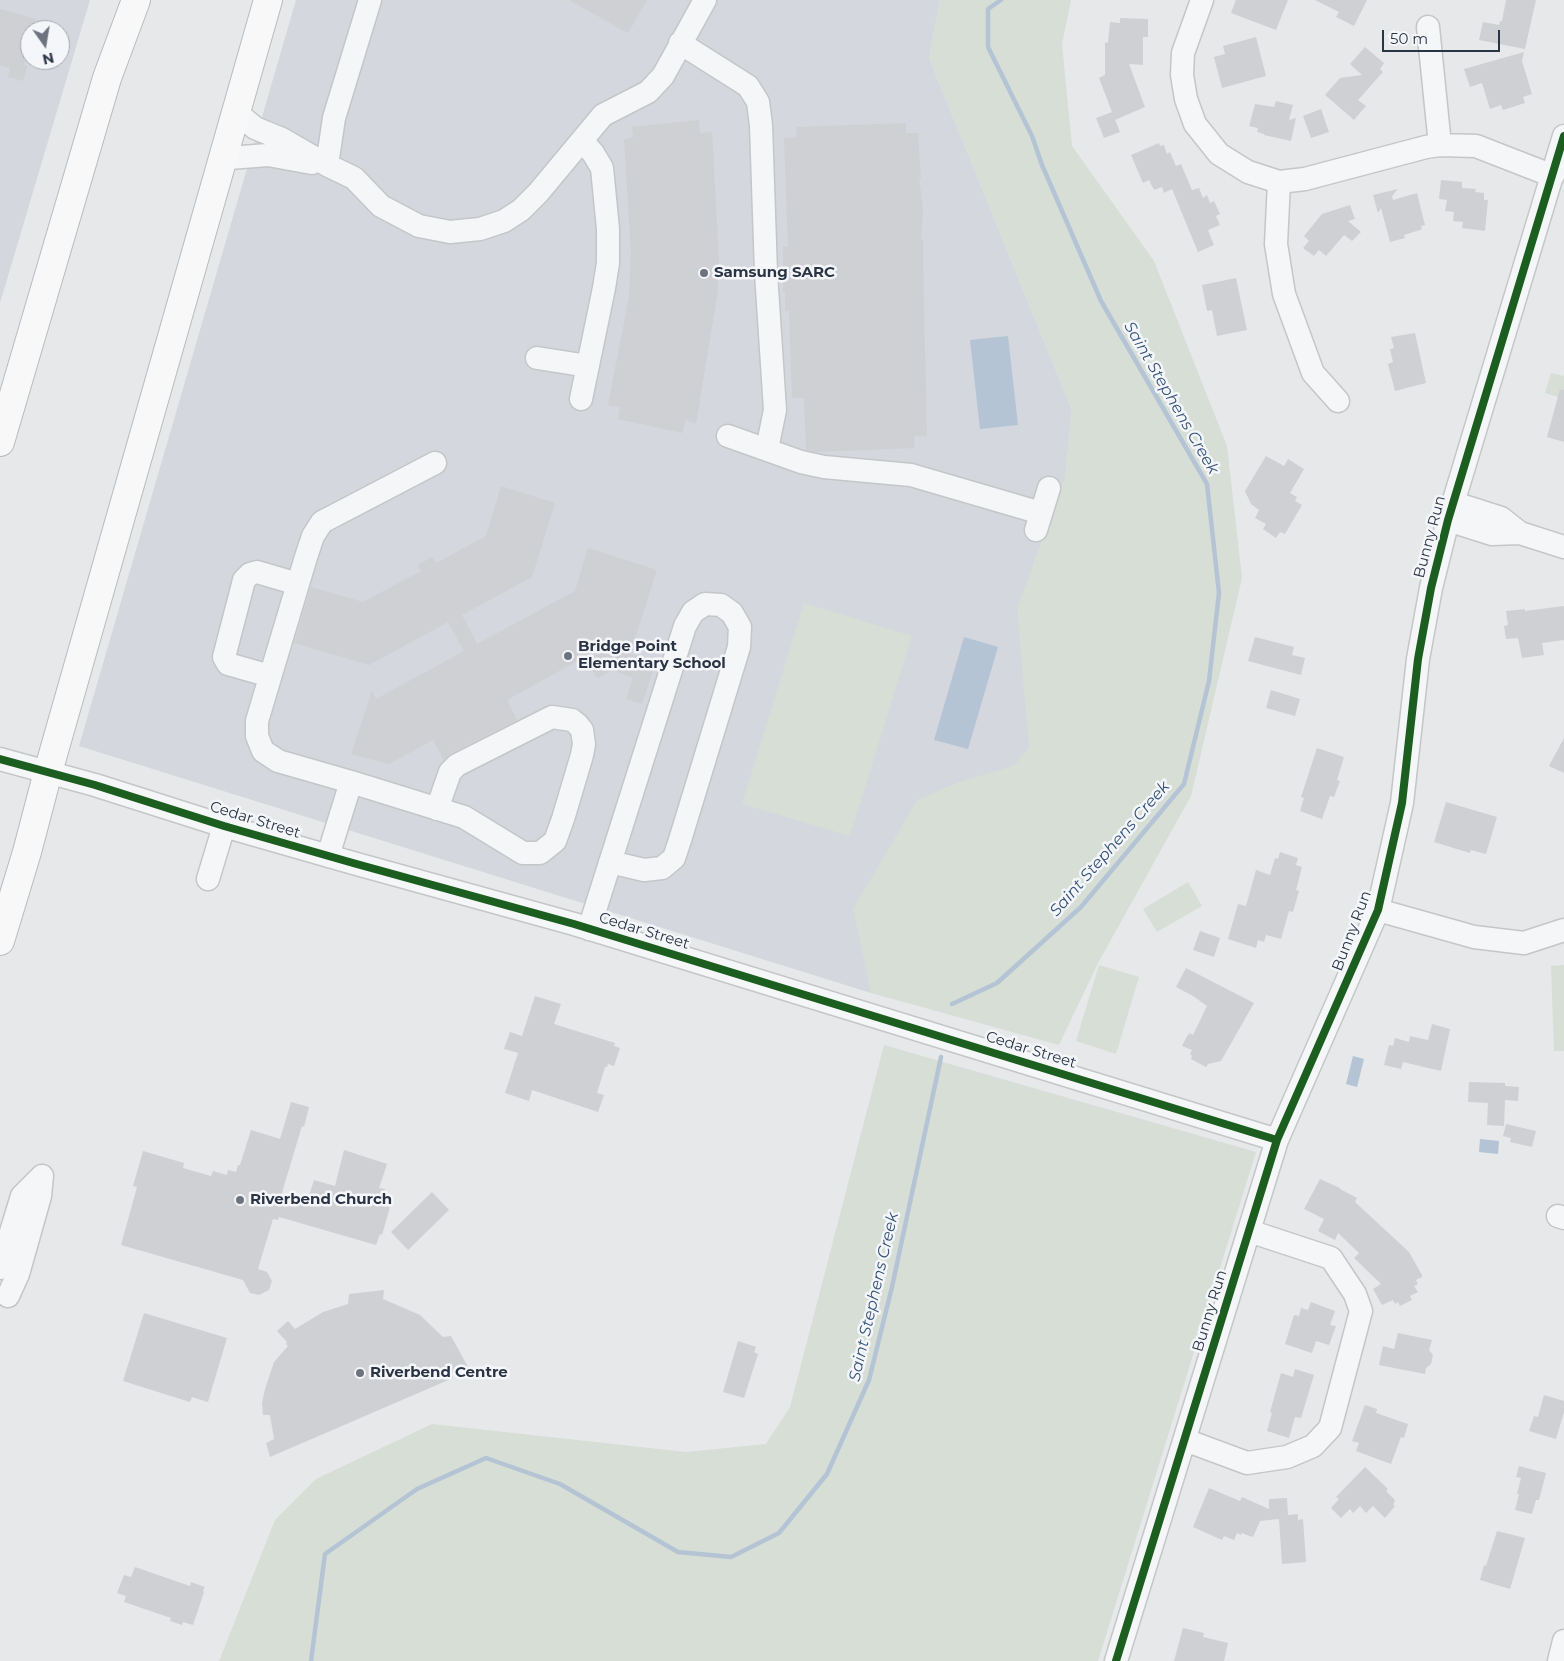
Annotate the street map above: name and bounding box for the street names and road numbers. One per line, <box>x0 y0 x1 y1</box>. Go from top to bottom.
street label: Bunny Run <box>1410 494 1450 580</box>
street label: Cedar Street <box>208 798 302 842</box>
street label: Bunny Run <box>1328 888 1376 974</box>
street label: Cedar Street <box>597 909 691 953</box>
street label: Cedar Street <box>984 1028 1078 1072</box>
street label: Bunny Run <box>1189 1268 1231 1354</box>

